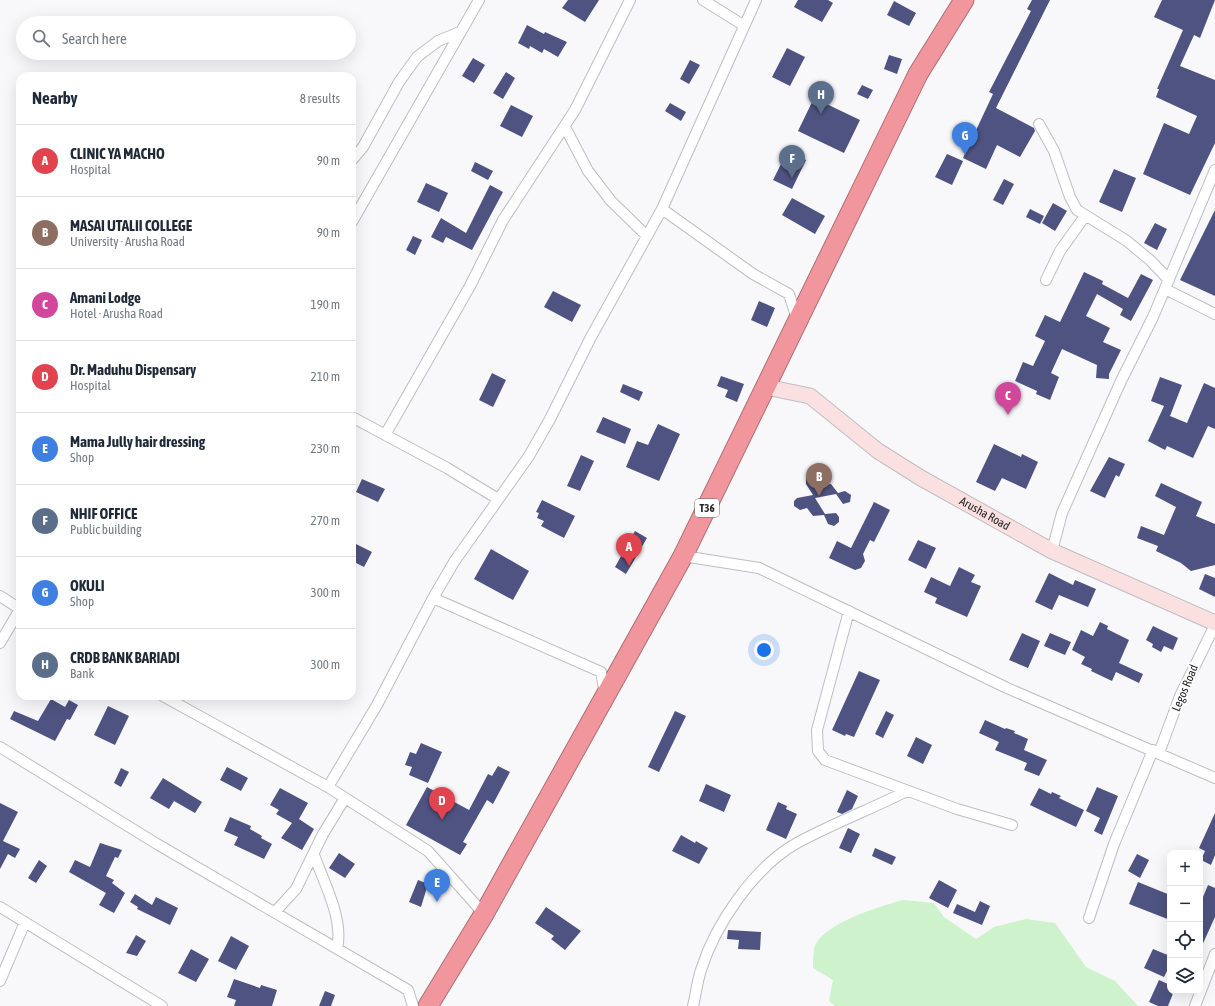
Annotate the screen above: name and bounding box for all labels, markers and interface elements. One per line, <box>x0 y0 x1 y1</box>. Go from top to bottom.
search box <box>16 16 356 60</box>
icon: search <box>30 27 52 49</box>
text: Search here <box>62 30 127 47</box>
pin: H <box>808 81 834 114</box>
text: Nearby <box>32 88 78 108</box>
text: 8 results <box>300 91 340 106</box>
pin: G <box>952 122 978 155</box>
text: CLINIC YA MACHO <box>70 145 165 162</box>
pin: F <box>779 145 805 178</box>
text: A <box>42 153 48 168</box>
text: 90 m <box>317 153 340 168</box>
text: Hospital <box>70 162 111 177</box>
text: MASAI UTALII COLLEGE <box>70 217 192 234</box>
text: B <box>42 225 48 240</box>
text: 90 m <box>317 225 340 240</box>
text: University · Arusha Road <box>70 234 185 249</box>
text: Amani Lodge <box>70 289 141 306</box>
text: C <box>42 297 48 312</box>
text: 190 m <box>311 297 340 312</box>
text: Hotel · Arusha Road <box>70 306 163 321</box>
text: Dr. Maduhu Dispensary <box>70 361 196 378</box>
text: D <box>41 369 49 384</box>
text: 210 m <box>311 369 340 384</box>
text: Hospital <box>70 378 111 393</box>
pin: C <box>995 382 1021 415</box>
text: Mama Jully hair dressing <box>70 433 205 450</box>
text: E <box>42 441 48 456</box>
text: 230 m <box>311 441 340 456</box>
text: Shop <box>70 450 94 465</box>
pin: B <box>806 463 832 496</box>
street label: Arusha Road <box>957 494 1012 533</box>
road number: T36 <box>695 499 719 517</box>
text: NHIF OFFICE <box>70 505 137 522</box>
text: F <box>42 513 48 528</box>
text: 270 m <box>311 513 340 528</box>
text: Public building <box>70 522 142 537</box>
pin: A <box>616 533 642 566</box>
text: OKULI <box>70 577 105 594</box>
text: G <box>42 585 48 600</box>
text: 300 m <box>311 585 340 600</box>
text: Shop <box>70 594 94 609</box>
your location <box>754 640 774 660</box>
text: CRDB BANK BARIADI <box>70 649 180 666</box>
text: H <box>41 657 49 672</box>
text: 300 m <box>311 657 340 672</box>
street label: Legos Road <box>1169 663 1201 713</box>
text: Bank <box>70 666 94 681</box>
pin: D <box>429 787 455 820</box>
map controls <box>1167 850 1203 994</box>
button: + <box>1167 850 1203 886</box>
pin: E <box>424 869 450 902</box>
button: − <box>1167 886 1203 922</box>
button: locate <box>1167 922 1203 958</box>
button: layers <box>1167 958 1203 994</box>

